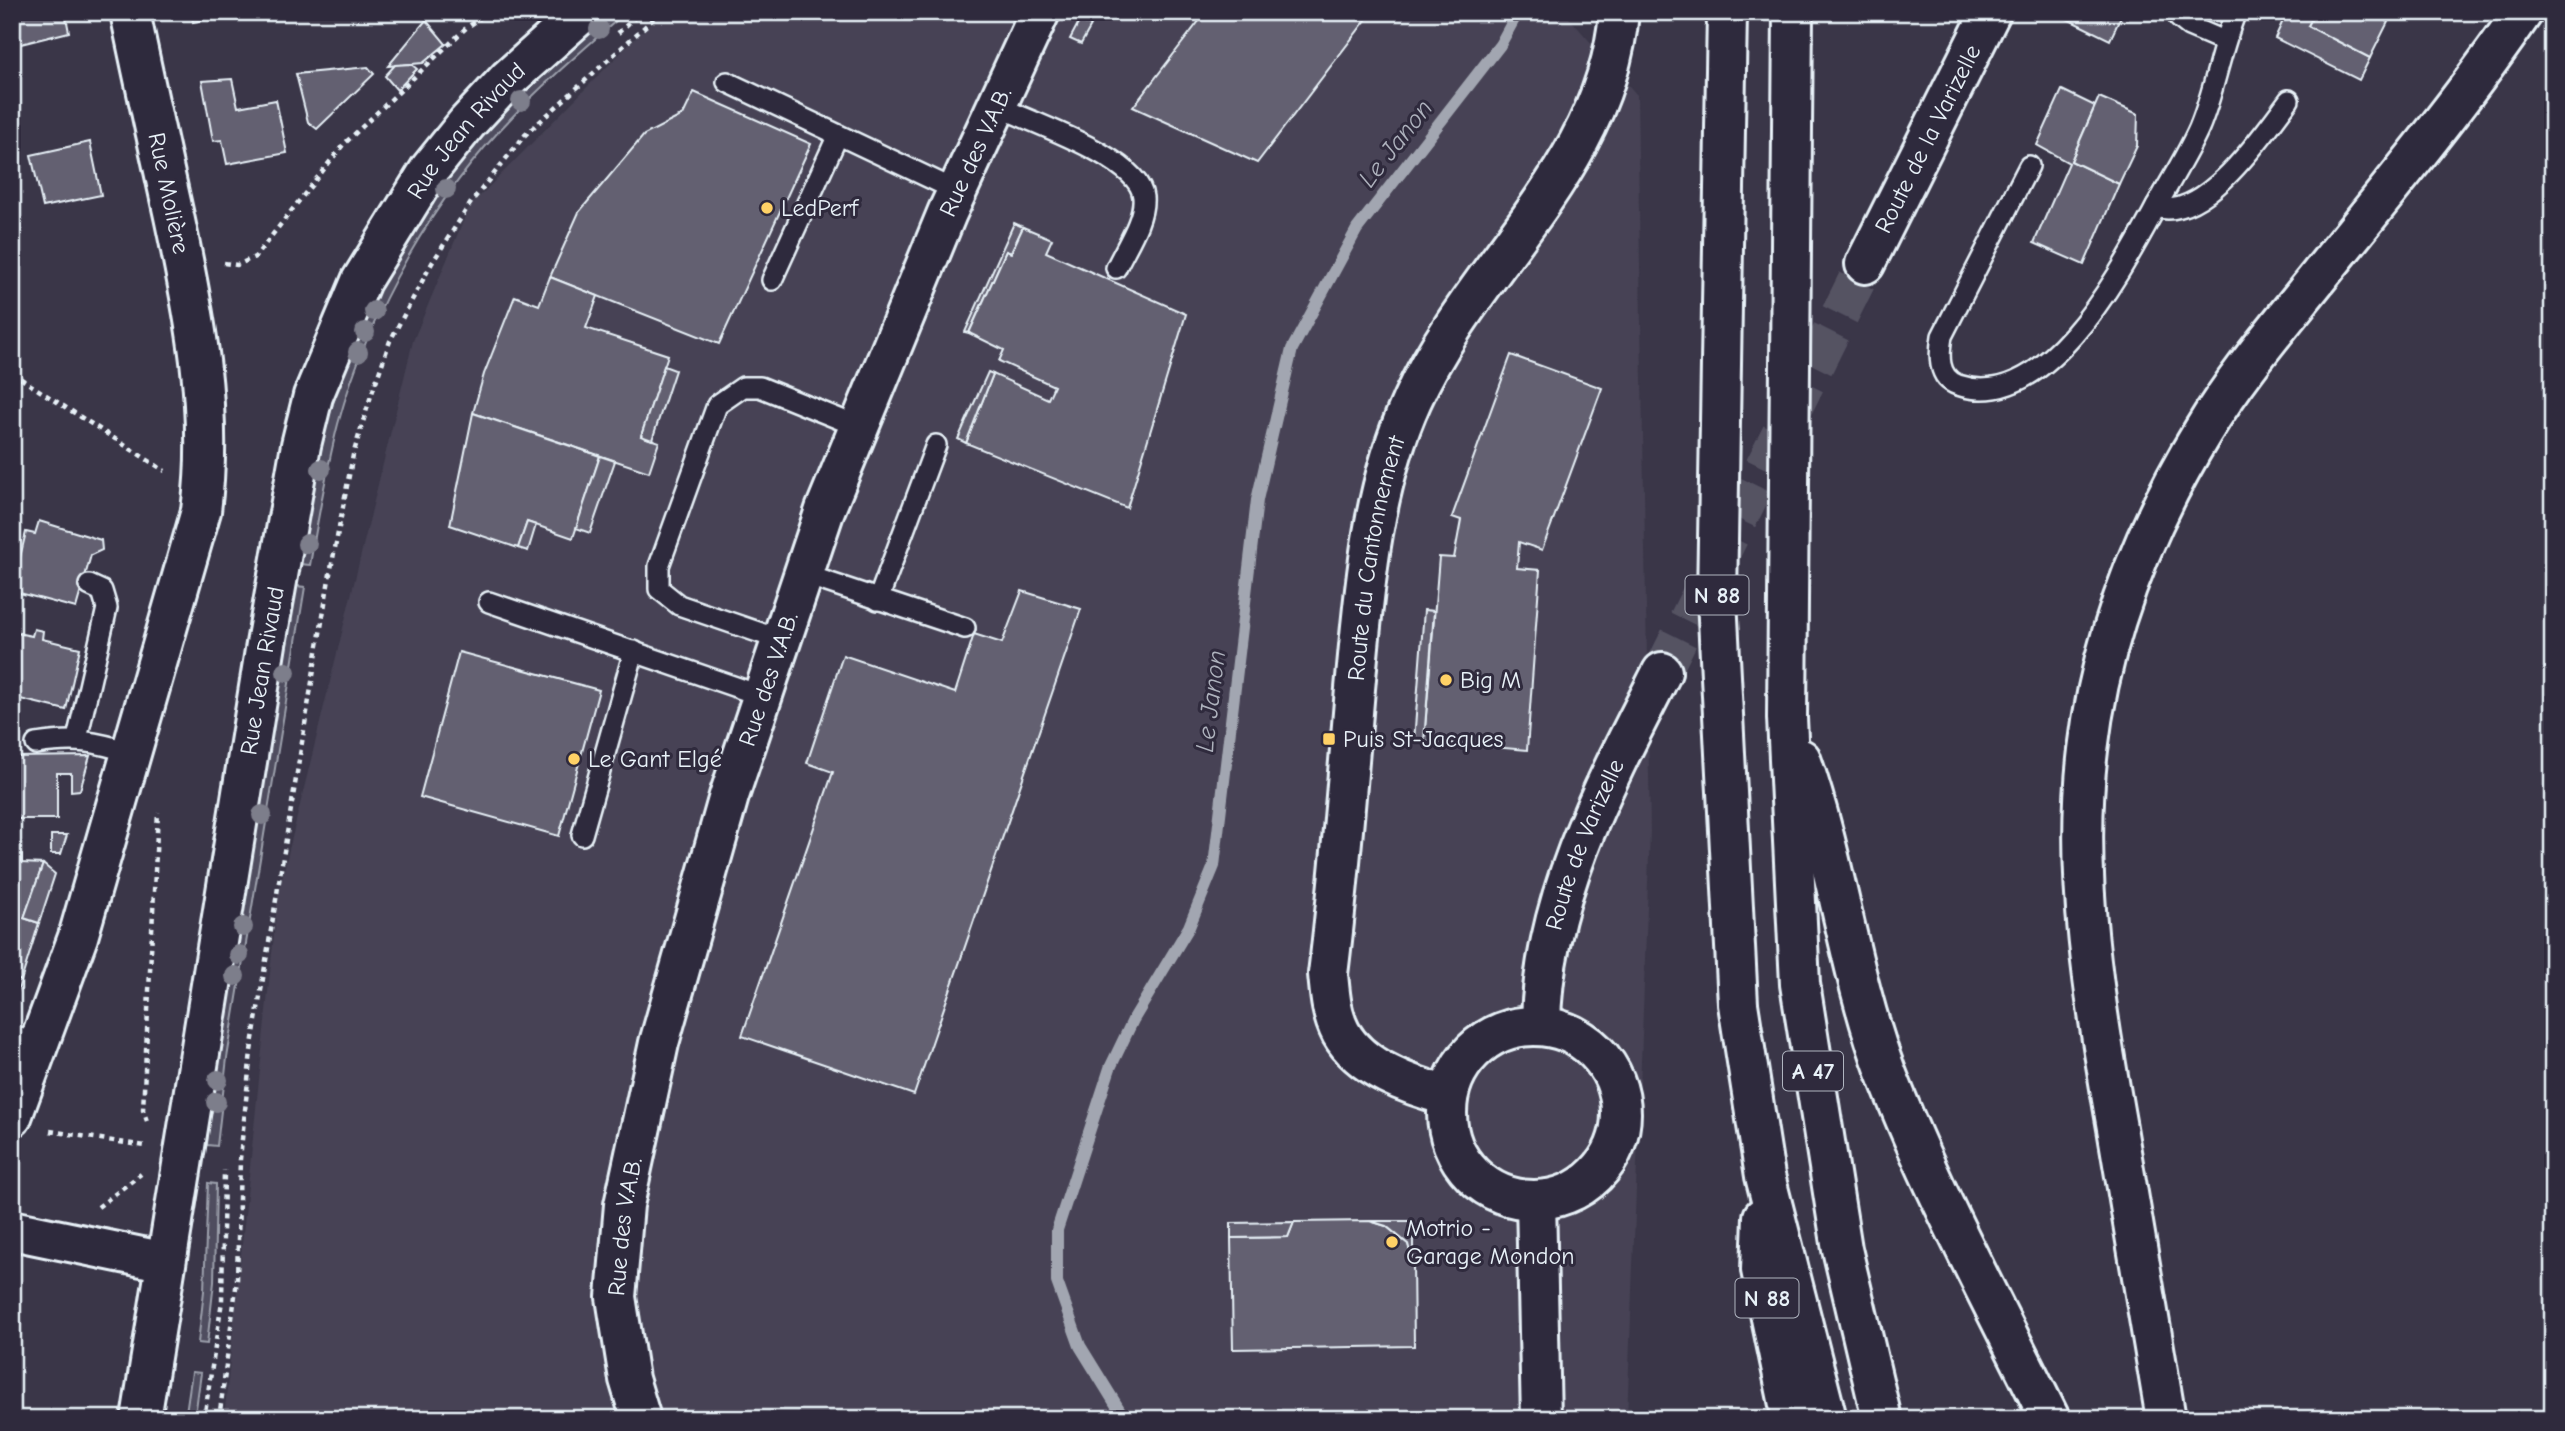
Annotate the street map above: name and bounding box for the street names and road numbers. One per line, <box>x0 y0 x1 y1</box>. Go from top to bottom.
street label: Route de la Varizelle <box>1869 40 1986 238</box>
street label: Rue Jean Rivaud <box>401 56 531 204</box>
street label: Rue des V.A.B. <box>933 82 1017 221</box>
street label: Rue Molière <box>142 130 196 256</box>
street label: Route du Cantonnement <box>1342 431 1411 682</box>
road number: N 88 <box>1686 576 1748 614</box>
street label: Rue Jean Rivaud <box>234 584 290 757</box>
street label: Rue des V.A.B. <box>733 608 804 750</box>
street label: Route de Varizelle <box>1539 754 1630 933</box>
road number: A 47 <box>1783 1052 1843 1090</box>
street label: Rue des V.A.B. <box>602 1154 648 1297</box>
road number: N 88 <box>1736 1278 1798 1317</box>

